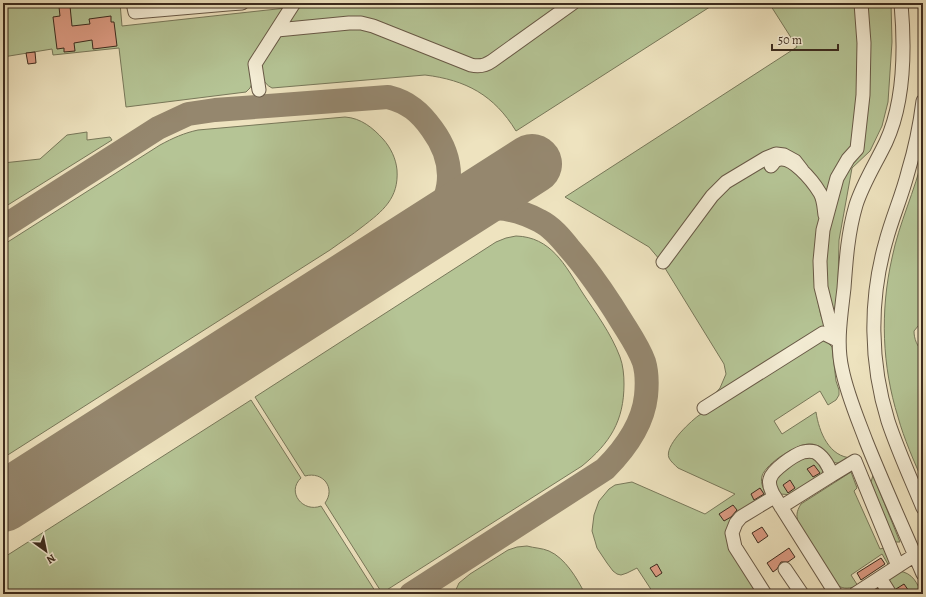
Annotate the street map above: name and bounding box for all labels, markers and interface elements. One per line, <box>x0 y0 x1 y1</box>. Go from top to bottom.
scale bar <box>772 26 838 52</box>
text: 50 m <box>778 32 802 48</box>
north arrow <box>26 531 66 571</box>
text: N <box>44 550 59 567</box>

